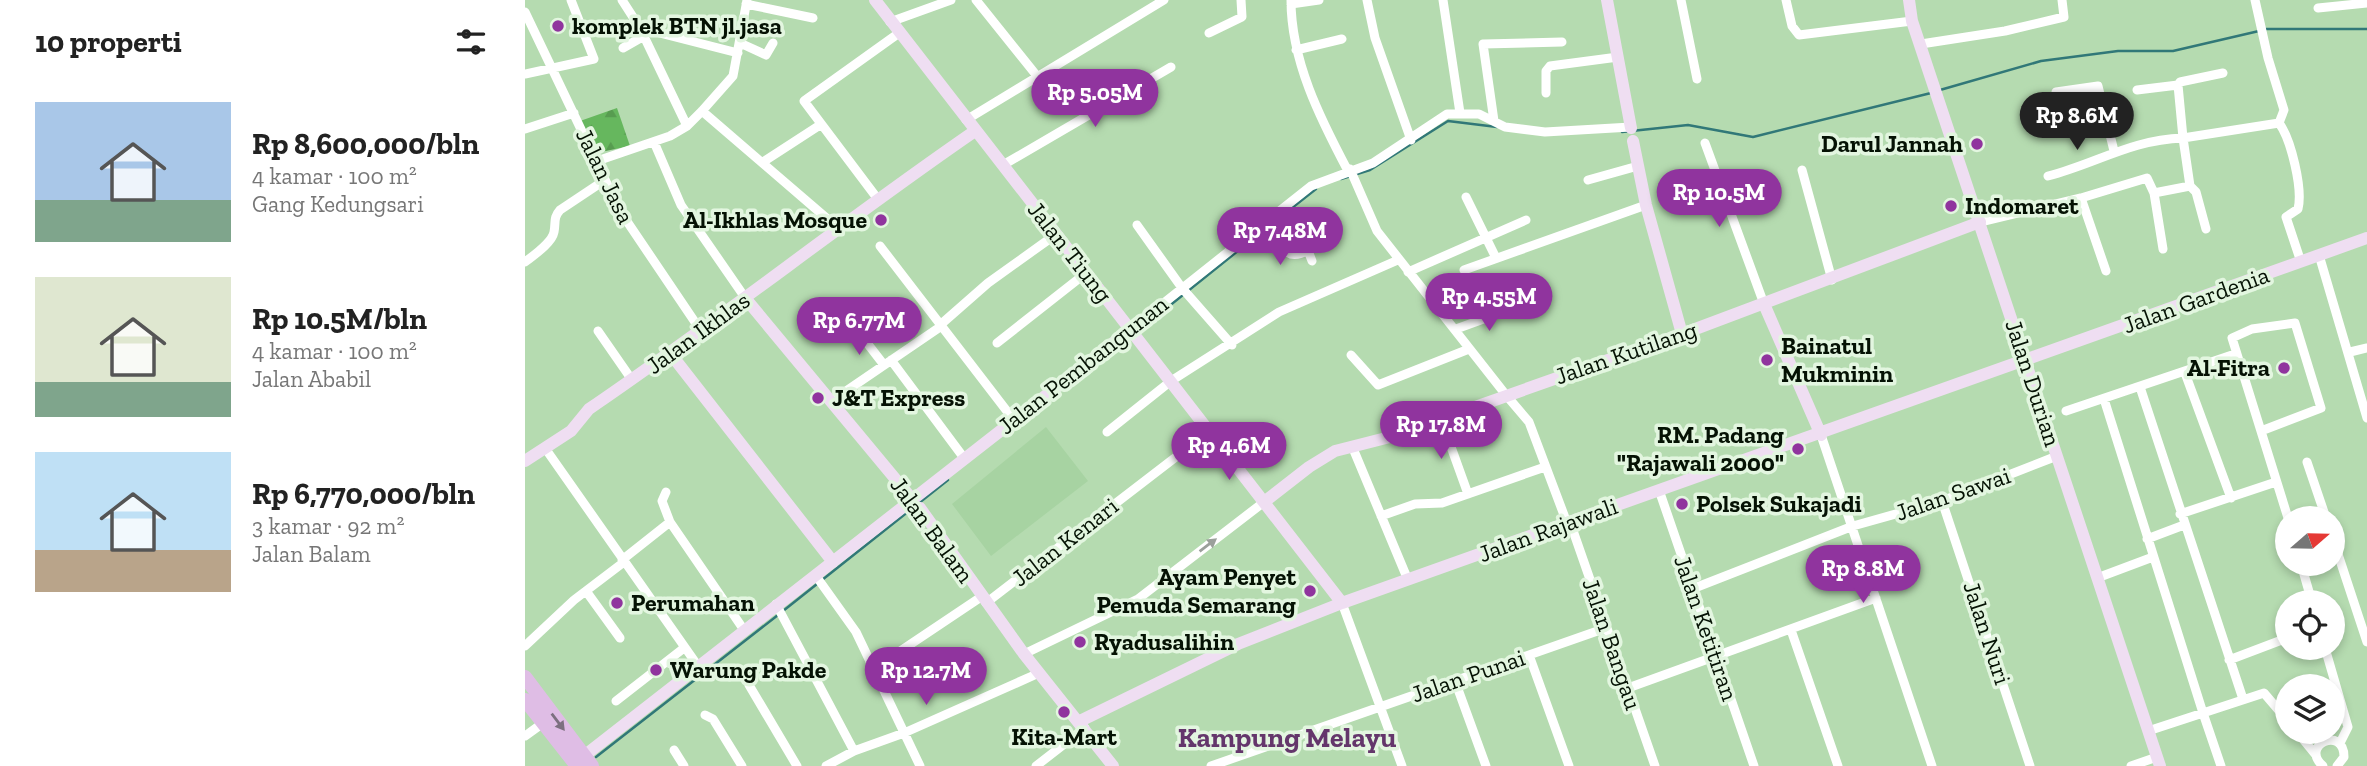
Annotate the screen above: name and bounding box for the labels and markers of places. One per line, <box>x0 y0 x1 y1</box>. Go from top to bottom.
place label: komplek BTN jl.jasa <box>572 11 782 40</box>
marker: komplek BTN jl.jasa <box>550 18 566 34</box>
pin: Rp 5.05M <box>1023 69 1167 129</box>
pin: Rp 8.6M <box>2012 92 2142 152</box>
place label: Darul Jannah <box>1821 129 1963 158</box>
marker: Darul Jannah <box>1969 136 1985 152</box>
pin: Rp 10.5M <box>1647 170 1791 229</box>
place label: Indomaret <box>1965 191 2079 220</box>
marker: Indomaret <box>1943 198 1959 214</box>
place label: Al-Ikhlas Mosque <box>683 205 867 234</box>
pin: Rp 7.48M <box>1208 208 1352 267</box>
marker: Al-Ikhlas Mosque <box>873 212 889 228</box>
pin: Rp 4.55M <box>1417 274 1561 333</box>
pin: Rp 6.77M <box>787 298 931 357</box>
place label: Bainatul Mukminin <box>1781 331 1893 388</box>
marker: Bainatul Mukminin <box>1759 352 1775 368</box>
place label: Al-Fitra <box>2187 353 2270 382</box>
marker: Al-Fitra <box>2276 360 2292 376</box>
place label: J&T Express <box>832 383 965 412</box>
marker: J&T Express <box>810 390 826 406</box>
pin: Rp 17.8M <box>1369 402 1513 461</box>
place label: RM. Padang "Rajawali 2000" <box>1617 420 1784 477</box>
pin: Rp 4.6M <box>1164 422 1294 482</box>
marker: RM. Padang "Rajawali 2000" <box>1790 441 1806 457</box>
place label: Polsek Sukajadi <box>1696 489 1862 518</box>
marker: Polsek Sukajadi <box>1674 496 1690 512</box>
pin: Rp 8.8M <box>1798 546 1928 605</box>
place label: Ayam Penyet Pemuda Semarang <box>1096 562 1296 619</box>
marker: Ayam Penyet Pemuda Semarang <box>1302 583 1318 599</box>
place label: Perumahan <box>631 588 755 617</box>
marker: Perumahan <box>609 595 625 611</box>
place label: Ryadusalihin <box>1094 627 1234 656</box>
marker: Ryadusalihin <box>1072 634 1088 650</box>
pin: Rp 12.7M <box>854 648 998 707</box>
place label: Warung Pakde <box>670 655 827 684</box>
marker: Warung Pakde <box>648 662 664 678</box>
marker: Kita-Mart <box>1056 704 1072 720</box>
place label: Kita-Mart <box>1011 722 1117 751</box>

